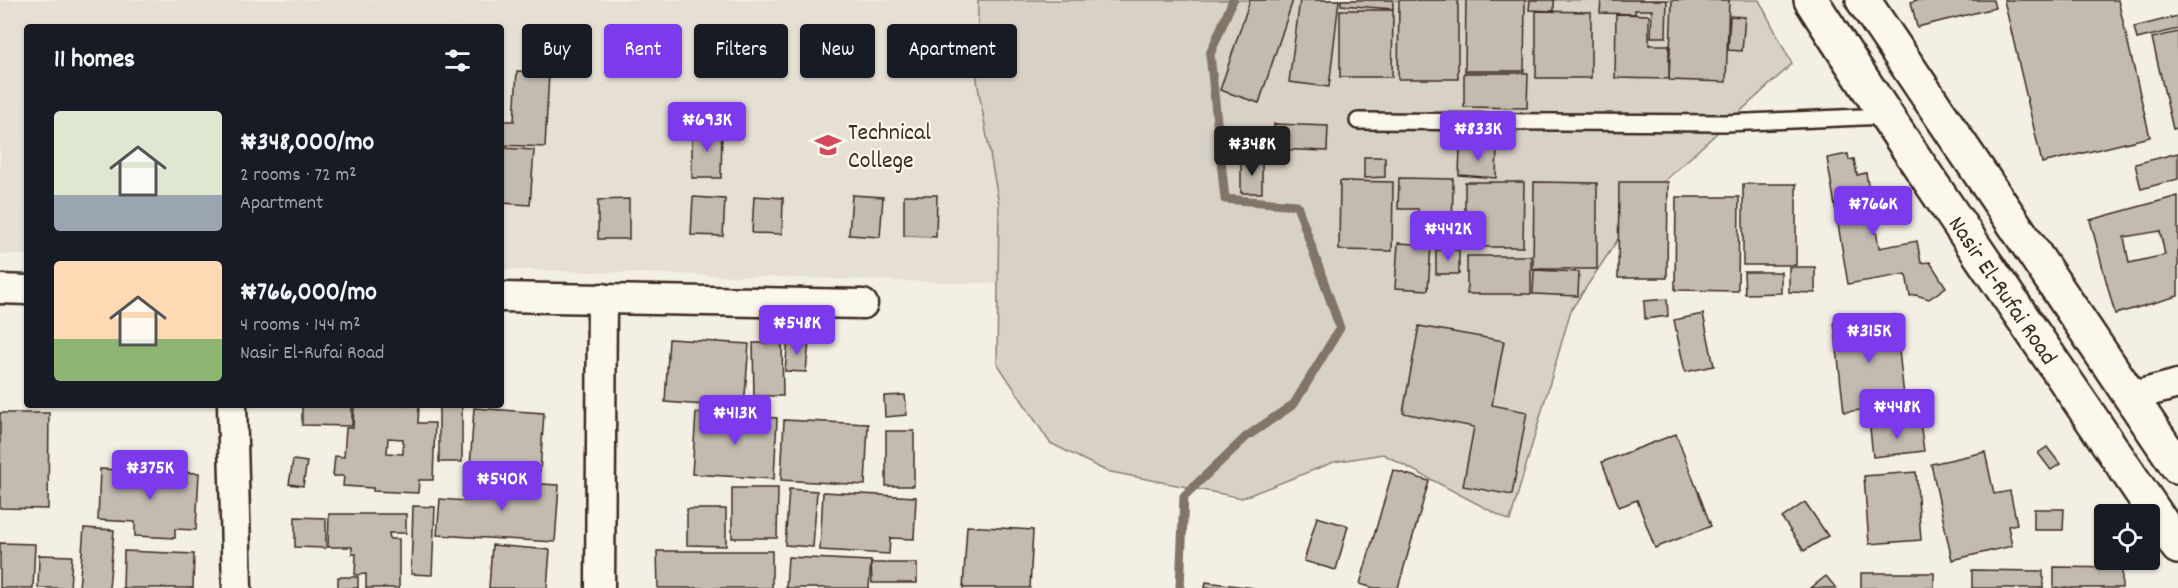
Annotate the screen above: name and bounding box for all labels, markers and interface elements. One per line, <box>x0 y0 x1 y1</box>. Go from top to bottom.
chip: Buy <box>522 24 592 78</box>
chip: Rent <box>604 24 682 78</box>
chip: Filters <box>694 24 788 78</box>
chip: New <box>800 24 875 78</box>
chip: Apartment <box>887 24 1017 78</box>
text: 11 homes <box>54 42 135 79</box>
icon: filters <box>441 44 474 77</box>
pin: ₦693K <box>665 102 749 153</box>
text: ₦693K <box>682 107 732 135</box>
pin: ₦833K <box>1436 111 1520 162</box>
text: ₦833K <box>1454 116 1502 144</box>
place label: Technical College <box>848 117 931 179</box>
text: ₦348,000/mo <box>240 125 374 162</box>
pin: ₦348K <box>1210 126 1294 177</box>
school or university icon: Technical College <box>813 130 843 160</box>
text: ₦348K <box>1228 131 1276 159</box>
icon: home <box>102 135 174 207</box>
text: 2 rooms · 72 m² <box>240 162 356 190</box>
pin: ₦766K <box>1831 186 1915 237</box>
text: Apartment <box>240 190 323 218</box>
text: ₦766K <box>1848 191 1898 219</box>
street label: Nasir El-Rufai Road <box>1938 210 2064 373</box>
pin: ₦442K <box>1406 211 1490 262</box>
text: ₦442K <box>1424 216 1472 244</box>
text: ₦766,000/mo <box>240 275 377 312</box>
icon: home <box>102 285 174 357</box>
pin: ₦548K <box>755 305 839 356</box>
text: ₦548K <box>773 310 821 338</box>
text: 4 rooms · 144 m² <box>240 312 361 340</box>
pin: ₦315K <box>1827 313 1911 364</box>
text: ₦315K <box>1847 318 1891 346</box>
text: Nasir El-Rufai Road <box>240 340 384 368</box>
pin: ₦448K <box>1855 389 1939 440</box>
text: ₦448K <box>1873 394 1921 422</box>
pin: ₦413K <box>693 395 777 446</box>
text: ₦413K <box>713 400 757 428</box>
pin: ₦375K <box>108 450 192 501</box>
text: ₦375K <box>126 455 174 483</box>
pin: ₦540K <box>460 461 544 512</box>
text: ₦540K <box>477 466 527 494</box>
map controls <box>2094 504 2160 570</box>
button: locate <box>2094 504 2160 570</box>

